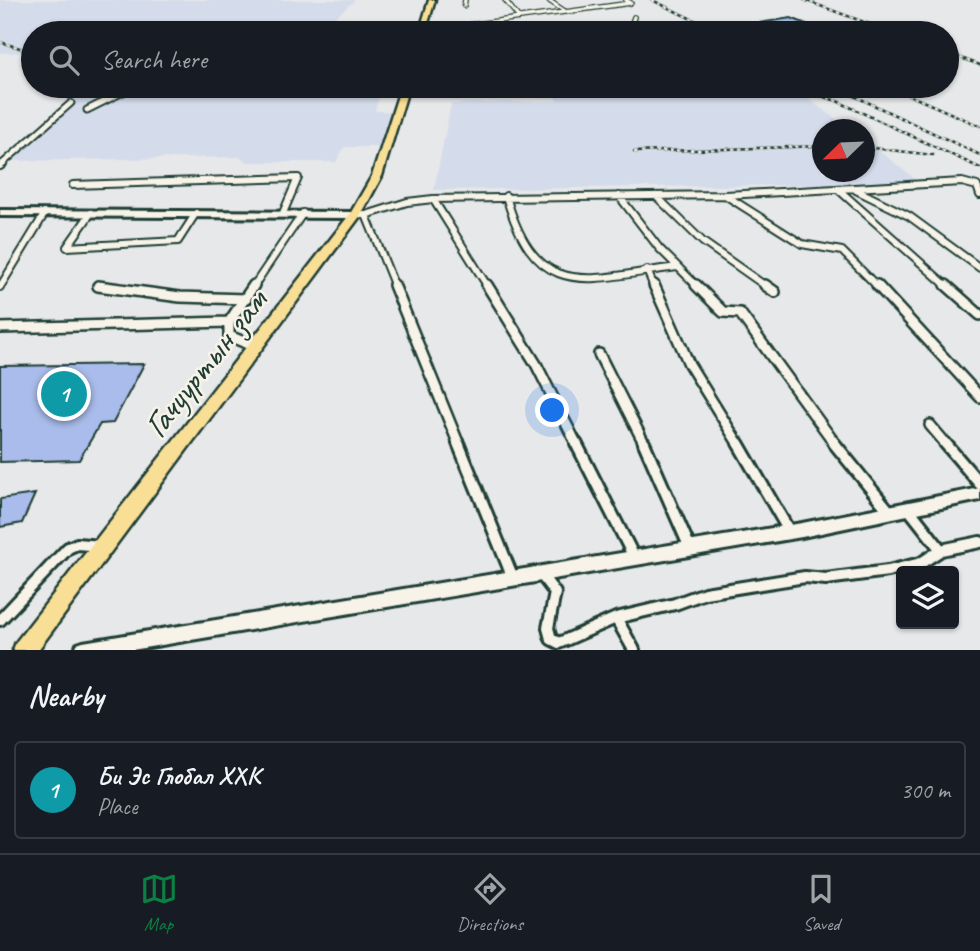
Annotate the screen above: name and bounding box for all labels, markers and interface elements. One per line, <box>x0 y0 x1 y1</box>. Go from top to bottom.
search box <box>21 21 959 98</box>
icon: search <box>45 41 83 79</box>
text: Search here <box>101 43 207 76</box>
north arrow <box>812 119 875 182</box>
street label: Гачууртын зам <box>134 278 279 446</box>
pin: 1 <box>41 368 87 420</box>
your location <box>535 393 569 427</box>
map controls <box>896 566 959 629</box>
button: layers <box>896 566 959 629</box>
text: Nearby <box>28 677 104 715</box>
text: Би Эс Глобал ХХК <box>97 759 261 792</box>
text: 1 <box>48 776 58 805</box>
text: 300 m <box>901 776 950 805</box>
text: Place <box>97 792 137 821</box>
tab: Map <box>140 870 178 936</box>
tab: Directions <box>457 870 523 936</box>
tab: Saved <box>802 870 840 936</box>

